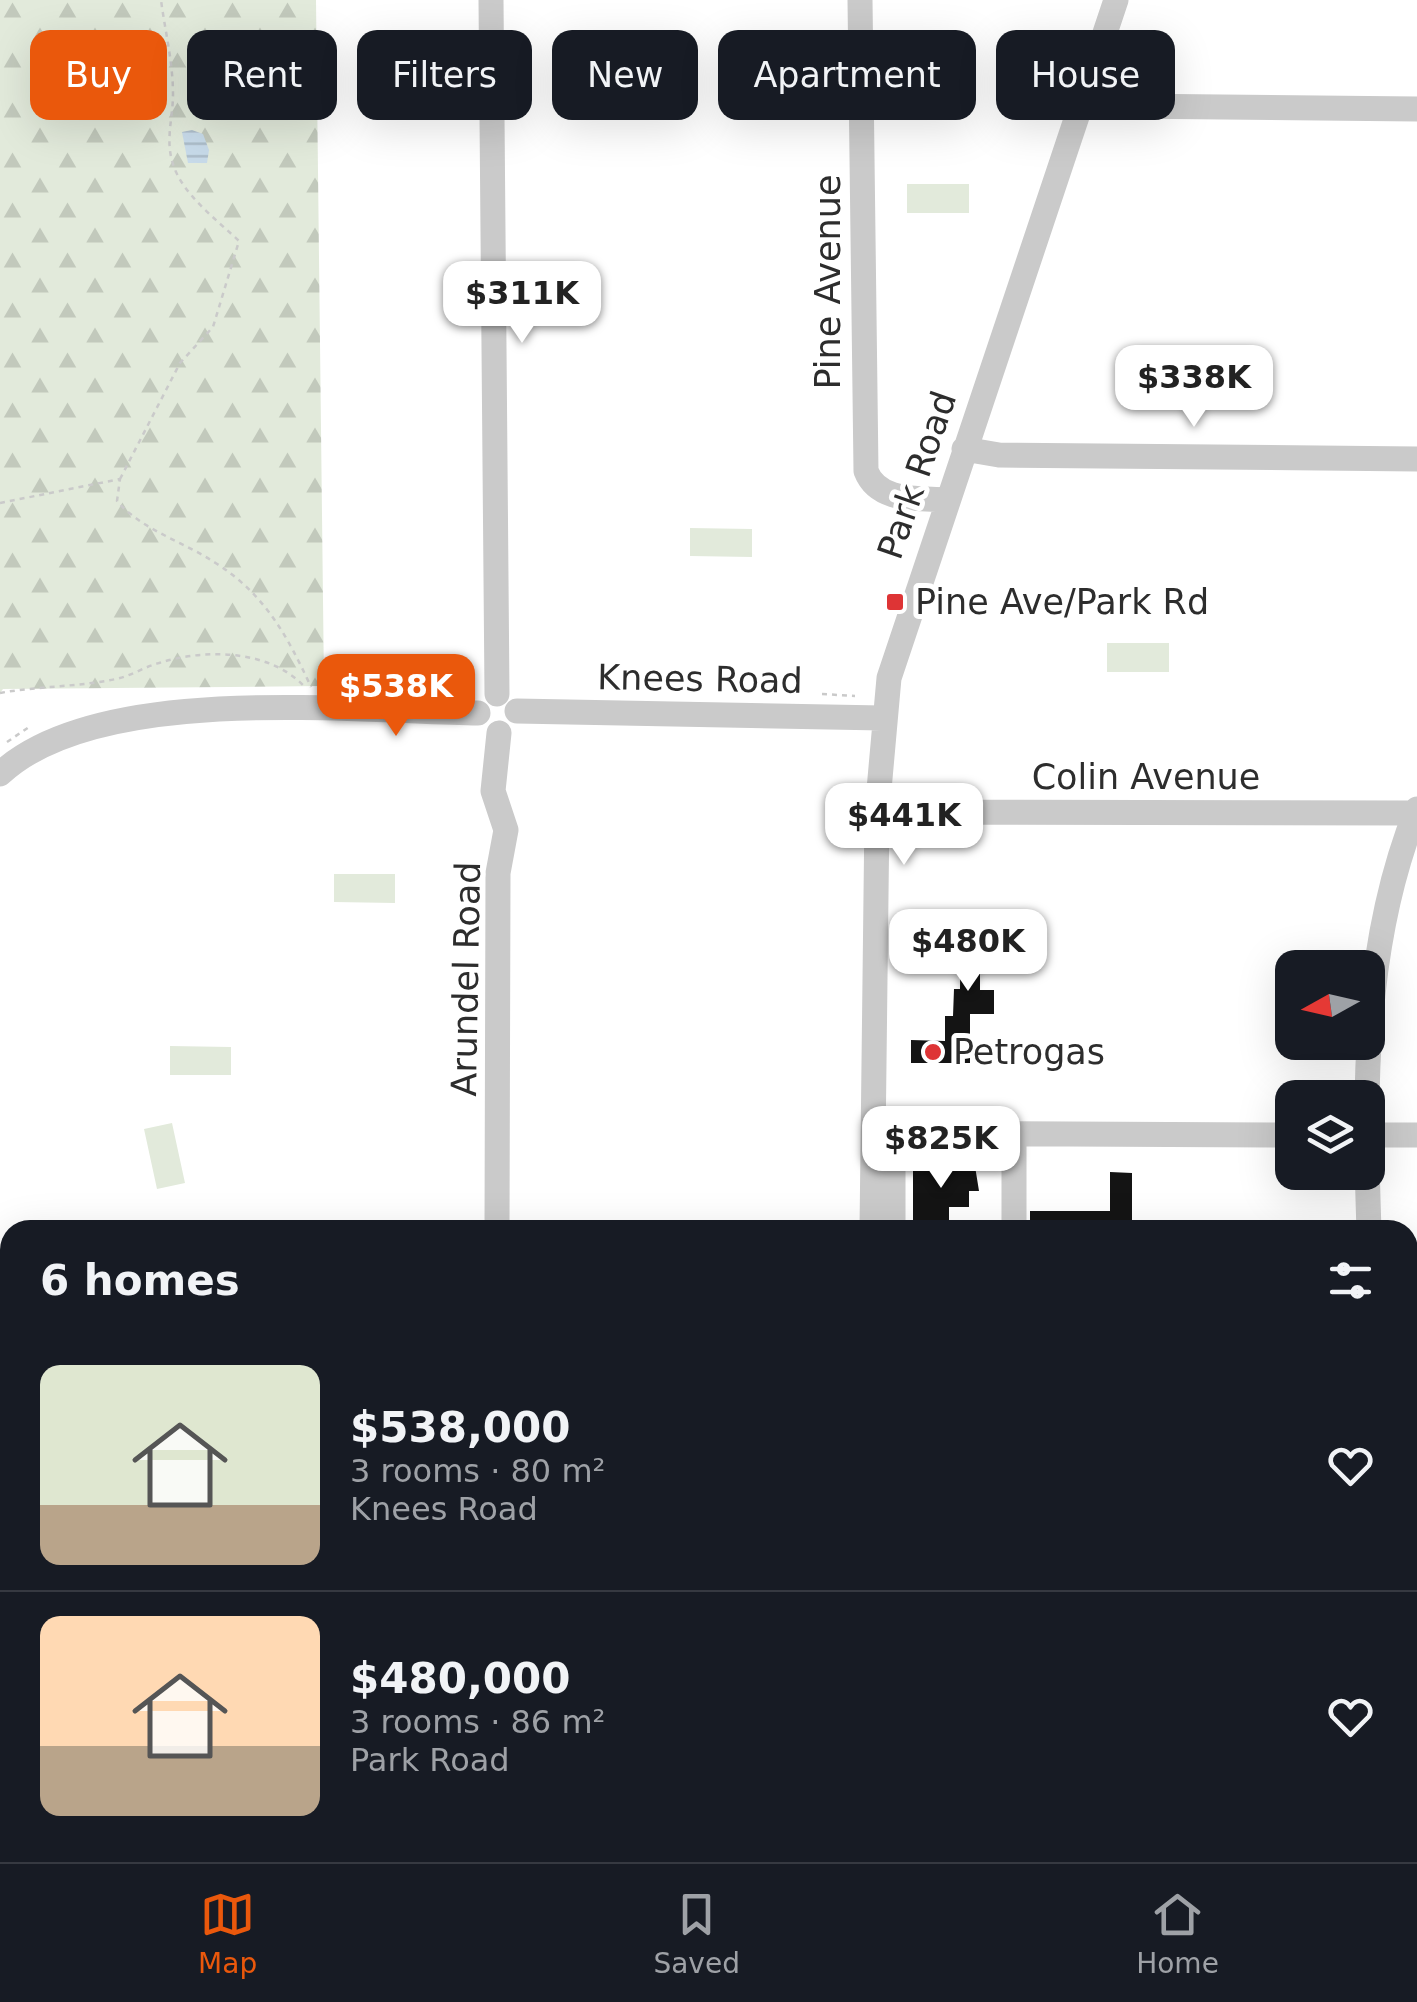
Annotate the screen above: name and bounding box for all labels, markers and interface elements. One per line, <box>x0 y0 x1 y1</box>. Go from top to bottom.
chip: Buy <box>30 30 167 120</box>
chip: Rent <box>187 30 337 120</box>
chip: Filters <box>357 30 532 120</box>
chip: New <box>552 30 698 120</box>
chip: Apartment <box>718 30 976 120</box>
chip: House <box>996 30 1175 120</box>
street label: Pine Avenue <box>808 175 848 389</box>
pin: $311K <box>452 261 592 346</box>
text: $311K <box>465 274 579 312</box>
pin: $338K <box>1124 345 1264 430</box>
text: $338K <box>1137 358 1251 396</box>
street label: Park Road <box>870 386 964 564</box>
place label: Pine Ave/Park Rd <box>915 582 1209 622</box>
marker: Pine Ave/Park Rd <box>884 591 906 613</box>
pin: $538K <box>326 654 466 739</box>
street label: Knees Road <box>597 657 803 701</box>
text: $538K <box>339 667 453 705</box>
street label: Colin Avenue <box>1032 757 1260 797</box>
pin: $441K <box>834 783 974 868</box>
text: $441K <box>847 796 961 834</box>
street label: Arundel Road <box>444 861 488 1097</box>
pin: $480K <box>898 909 1038 994</box>
text: $480K <box>911 922 1025 960</box>
north arrow <box>1275 950 1385 1060</box>
map controls <box>1275 950 1385 1190</box>
place label: Petrogas <box>953 1032 1105 1072</box>
marker: Petrogas <box>922 1041 944 1063</box>
button: layers <box>1275 1080 1385 1190</box>
pin: $825K <box>871 1106 1011 1191</box>
text: $825K <box>884 1119 998 1157</box>
icon: filters <box>1323 1253 1378 1308</box>
text: 6 homes <box>40 1256 240 1305</box>
text: $538,000 <box>350 1403 571 1452</box>
icon: home <box>120 1405 240 1525</box>
icon: heart <box>1323 1438 1378 1493</box>
text: 3 rooms · 80 m² <box>350 1452 605 1490</box>
text: Knees Road <box>350 1490 538 1528</box>
text: $480,000 <box>350 1654 571 1703</box>
icon: home <box>120 1656 240 1776</box>
icon: heart <box>1323 1689 1378 1744</box>
text: 3 rooms · 86 m² <box>350 1703 605 1741</box>
text: Park Road <box>350 1741 510 1779</box>
tab: Map <box>198 1887 257 1980</box>
tab: Saved <box>653 1887 740 1980</box>
tab: Home <box>1136 1887 1219 1980</box>

